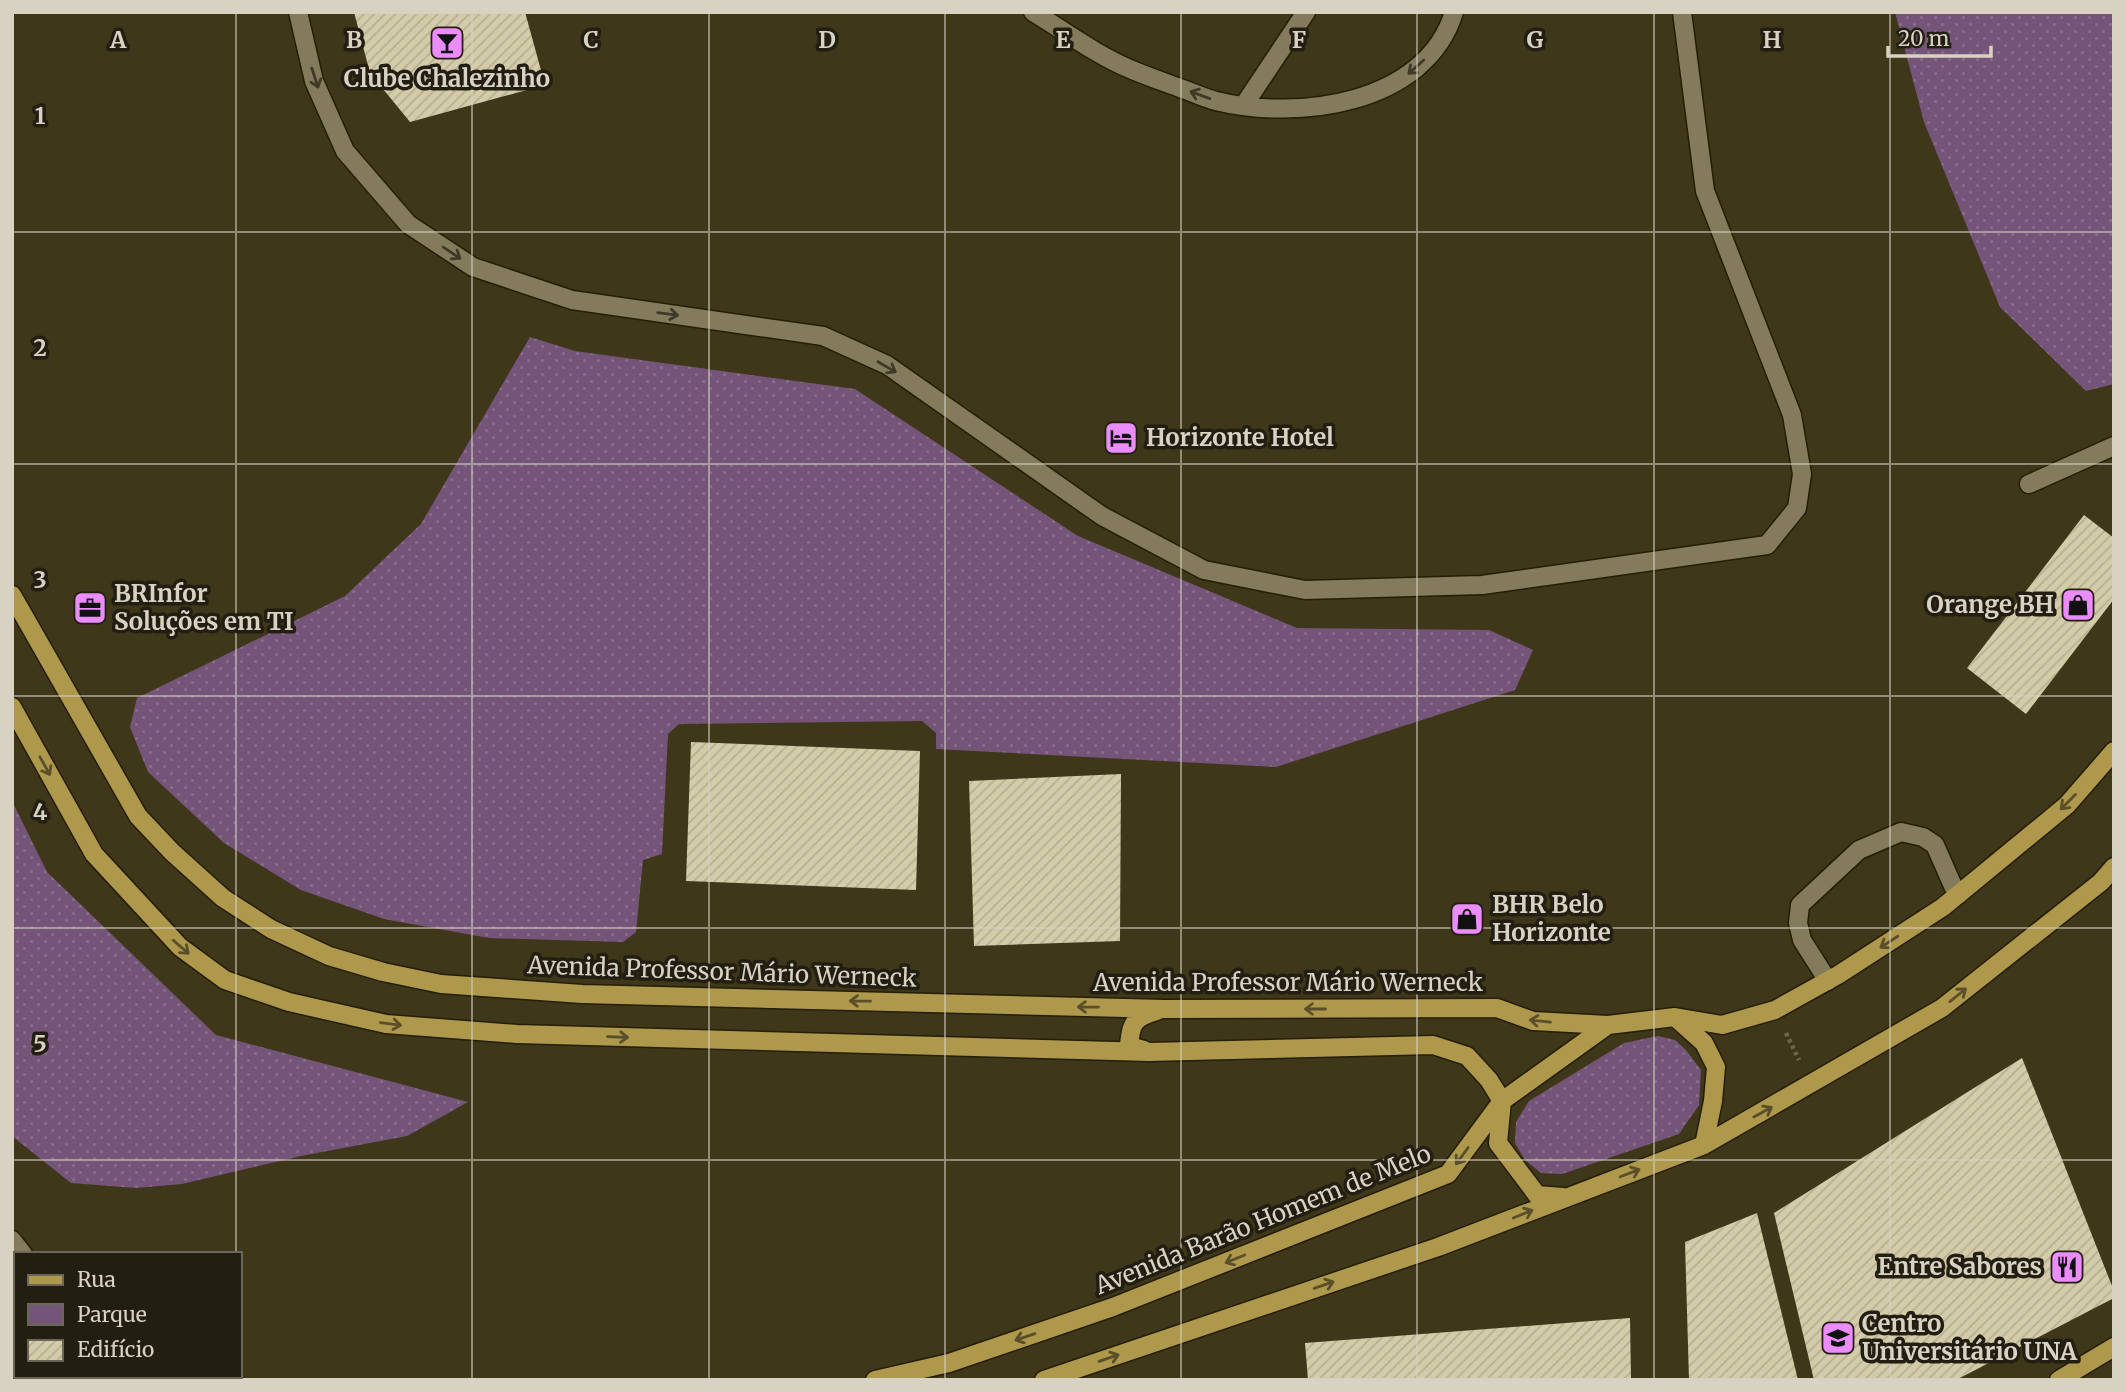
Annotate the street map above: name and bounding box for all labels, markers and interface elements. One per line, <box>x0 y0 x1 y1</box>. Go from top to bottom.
scale bar <box>1888 14 1991 58</box>
bar icon: Clube Chalezinho <box>428 24 466 62</box>
text: A <box>109 25 127 54</box>
text: B <box>346 25 362 54</box>
text: C <box>583 25 599 54</box>
text: D <box>818 25 836 54</box>
text: E <box>1055 25 1071 54</box>
text: F <box>1292 25 1306 54</box>
text: G <box>1527 25 1544 54</box>
text: H <box>1763 25 1782 54</box>
text: 20 m <box>1898 25 1950 52</box>
one-way arrow <box>1407 59 1425 75</box>
place label: Clube Chalezinho <box>344 63 550 94</box>
one-way arrow <box>309 67 322 89</box>
one-way arrow <box>1189 88 1211 100</box>
text: 1 <box>35 101 46 130</box>
one-way arrow <box>441 246 461 260</box>
one-way arrow <box>657 308 679 321</box>
text: 2 <box>33 333 47 362</box>
one-way arrow <box>877 360 897 374</box>
hotel icon: Horizonte Hotel <box>1102 419 1140 457</box>
place label: Horizonte Hotel <box>1146 422 1334 453</box>
text: 3 <box>33 565 47 594</box>
place label: BRInfor Soluções em TI <box>114 578 294 637</box>
shop icon: Orange BH <box>2059 586 2097 624</box>
office icon: BRInfor Soluções em TI <box>71 589 109 627</box>
place label: Orange BH <box>1926 589 2054 620</box>
one-way arrow <box>39 756 53 776</box>
one-way arrow <box>2060 793 2077 810</box>
text: 4 <box>33 797 48 826</box>
place label: BHR Belo Horizonte <box>1492 889 1611 948</box>
shop icon: BHR Belo Horizonte <box>1448 900 1486 938</box>
one-way arrow <box>1880 935 1900 949</box>
one-way arrow <box>172 938 190 954</box>
street label: Avenida Professor Mário Werneck <box>526 949 918 994</box>
street label: Avenida Professor Mário Werneck <box>1092 967 1484 998</box>
one-way arrow <box>1949 988 1967 1003</box>
one-way arrow <box>849 995 872 1008</box>
one-way arrow <box>1076 1000 1099 1014</box>
one-way arrow <box>1304 1002 1327 1016</box>
one-way arrow <box>1529 1014 1552 1027</box>
one-way arrow <box>380 1017 402 1030</box>
text: 5 <box>33 1029 47 1058</box>
one-way arrow <box>607 1030 630 1043</box>
one-way arrow <box>1752 1105 1773 1118</box>
street label: Avenida Barão Homem de Melo <box>1089 1138 1435 1302</box>
one-way arrow <box>1454 1146 1469 1165</box>
one-way arrow <box>1618 1166 1640 1178</box>
one-way arrow <box>1512 1207 1533 1220</box>
restaurant icon: Entre Sabores <box>2048 1248 2086 1286</box>
place label: Entre Sabores <box>1877 1251 2042 1282</box>
legend <box>14 1252 242 1378</box>
one-way arrow <box>1225 1253 1246 1266</box>
text: Rua <box>77 1266 116 1293</box>
one-way arrow <box>1313 1278 1335 1291</box>
text: Parque <box>77 1301 147 1328</box>
place label: Centro Universitário UNA <box>1862 1308 2078 1367</box>
school or university icon: Centro Universitário UNA <box>1819 1319 1857 1357</box>
one-way arrow <box>1015 1332 1037 1344</box>
text: Edifício <box>77 1336 154 1363</box>
one-way arrow <box>1097 1351 1119 1363</box>

